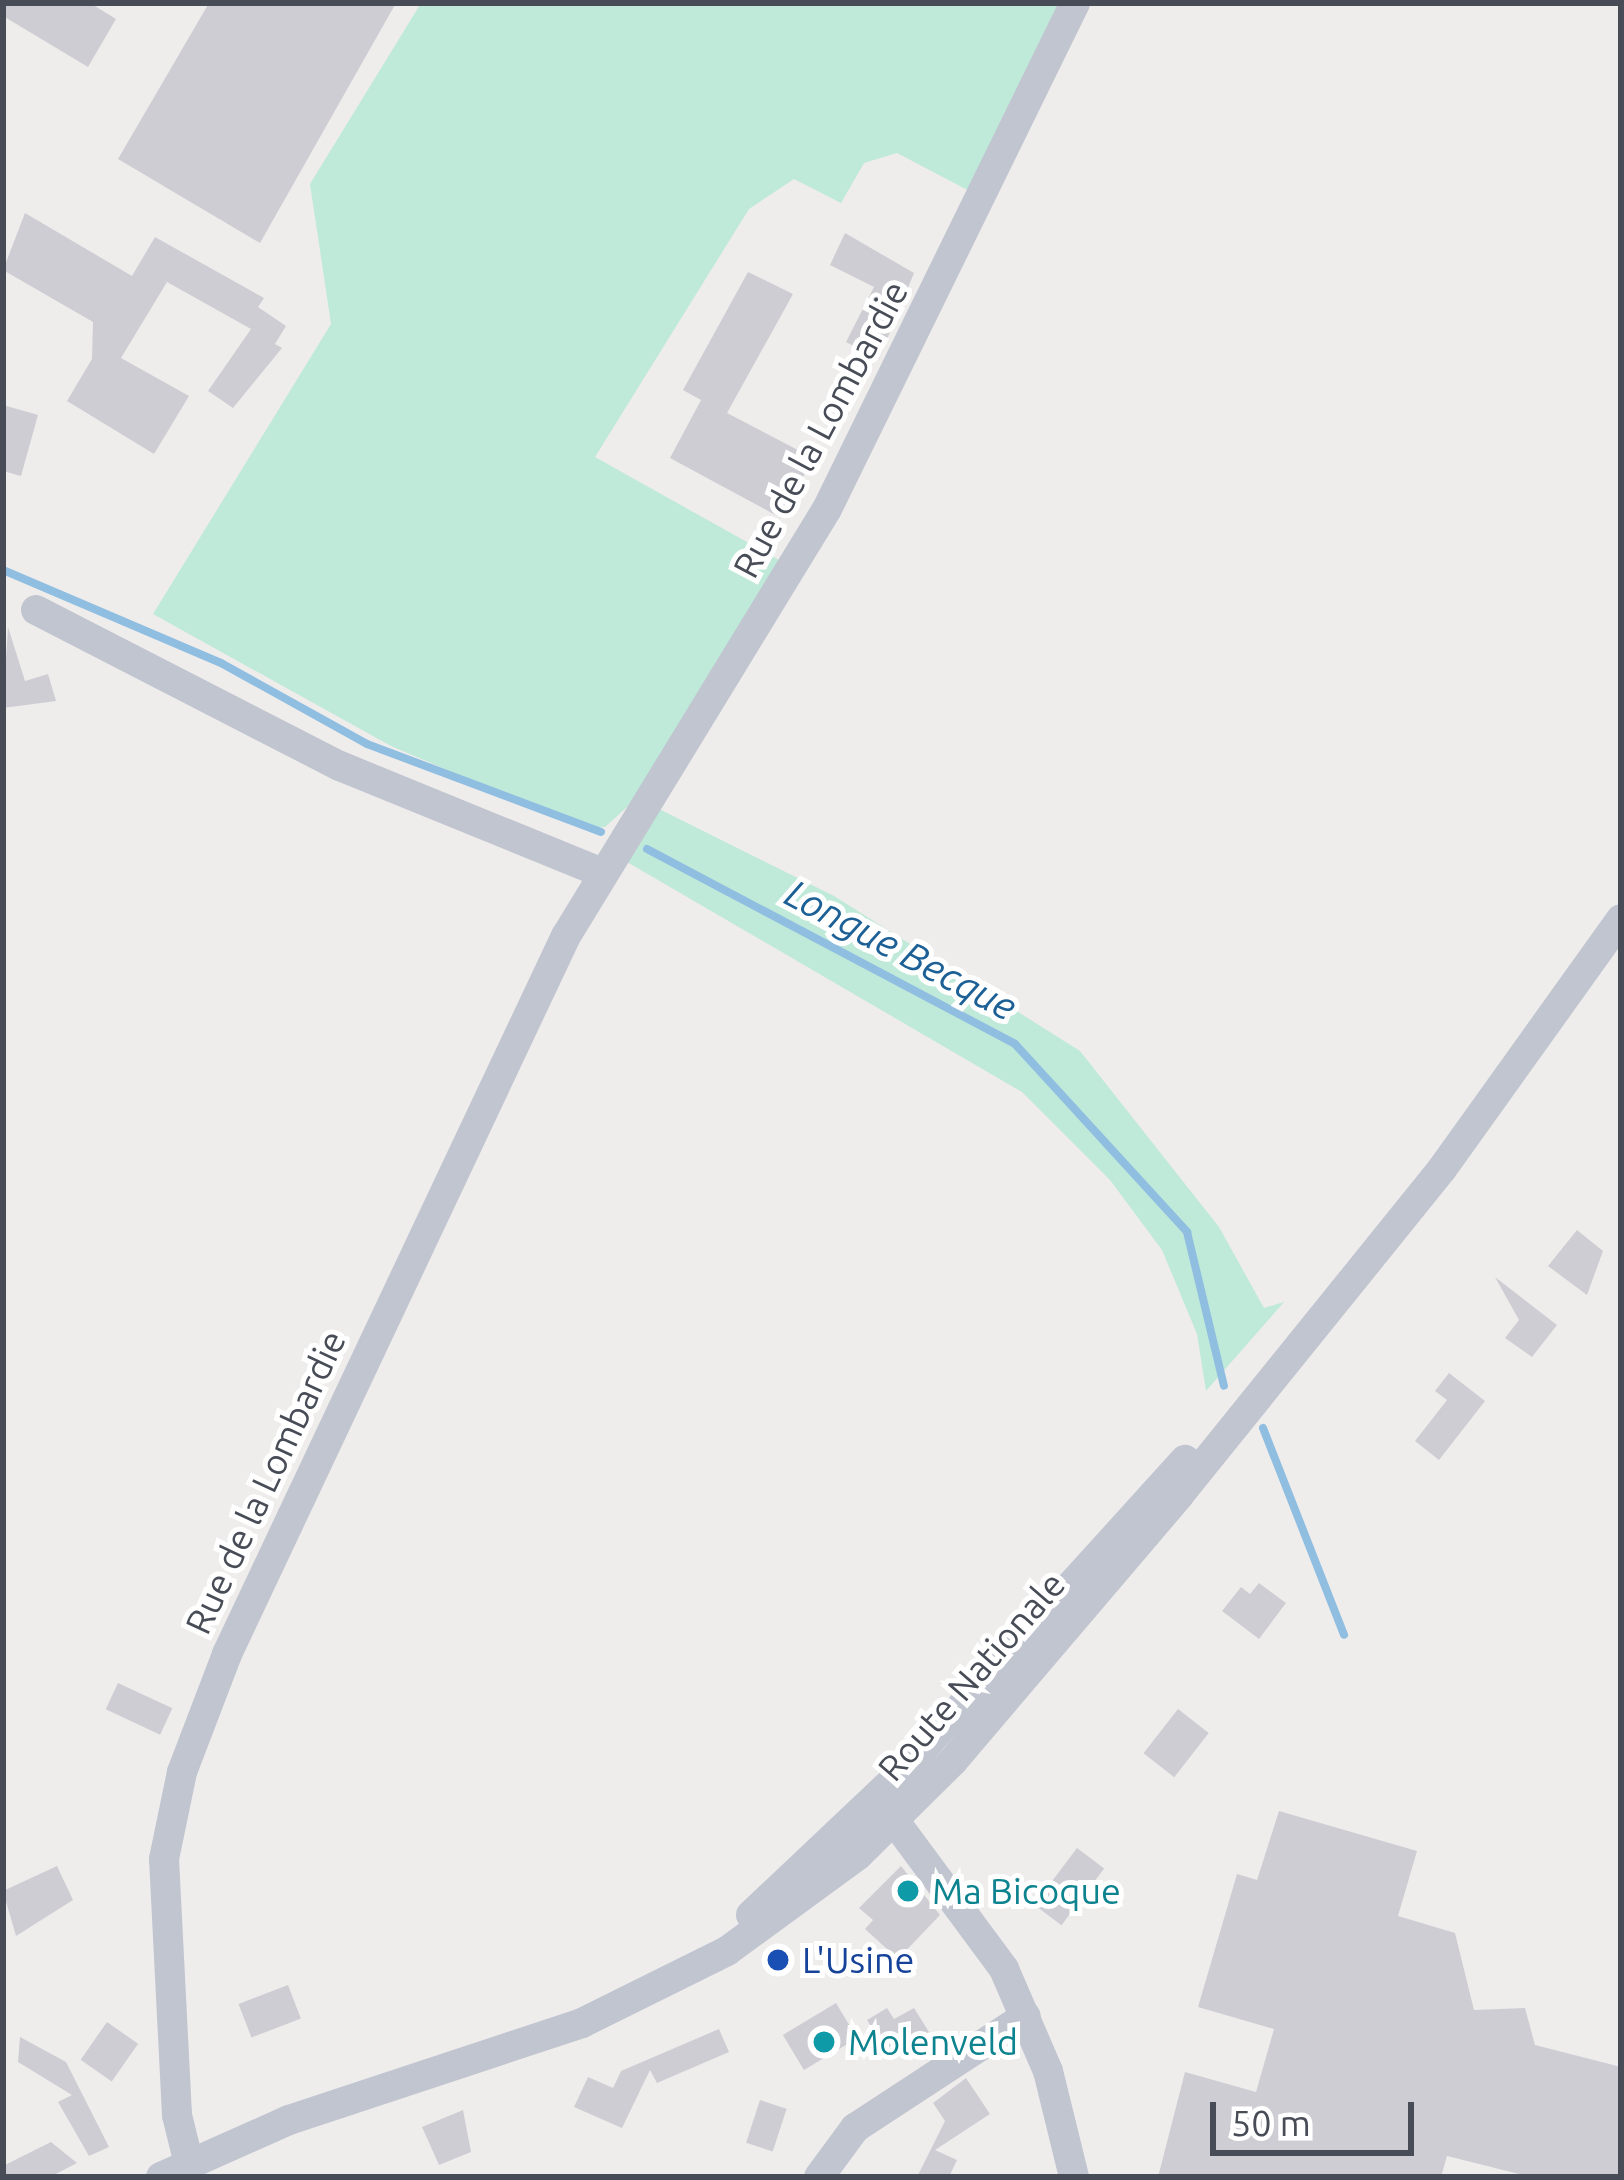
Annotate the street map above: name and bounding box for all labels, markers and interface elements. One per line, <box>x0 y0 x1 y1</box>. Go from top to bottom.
street label: Rue de la Lombardie <box>724 273 916 585</box>
water label: Longue Becque <box>777 869 1025 1031</box>
street label: Rue de la Lombardie <box>176 1323 354 1641</box>
street label: Route Nationale <box>869 1563 1073 1789</box>
place label: Ma Bicoque <box>932 1869 1121 1913</box>
marker: Ma Bicoque <box>895 1878 921 1904</box>
place label: L'Usine <box>802 1938 914 1982</box>
marker: L'Usine <box>765 1947 791 1973</box>
place label: Molenveld <box>848 2020 1018 2064</box>
marker: Molenveld <box>811 2029 837 2055</box>
scale bar <box>1216 2078 1420 2152</box>
text: 50 m <box>1231 2102 1311 2143</box>

